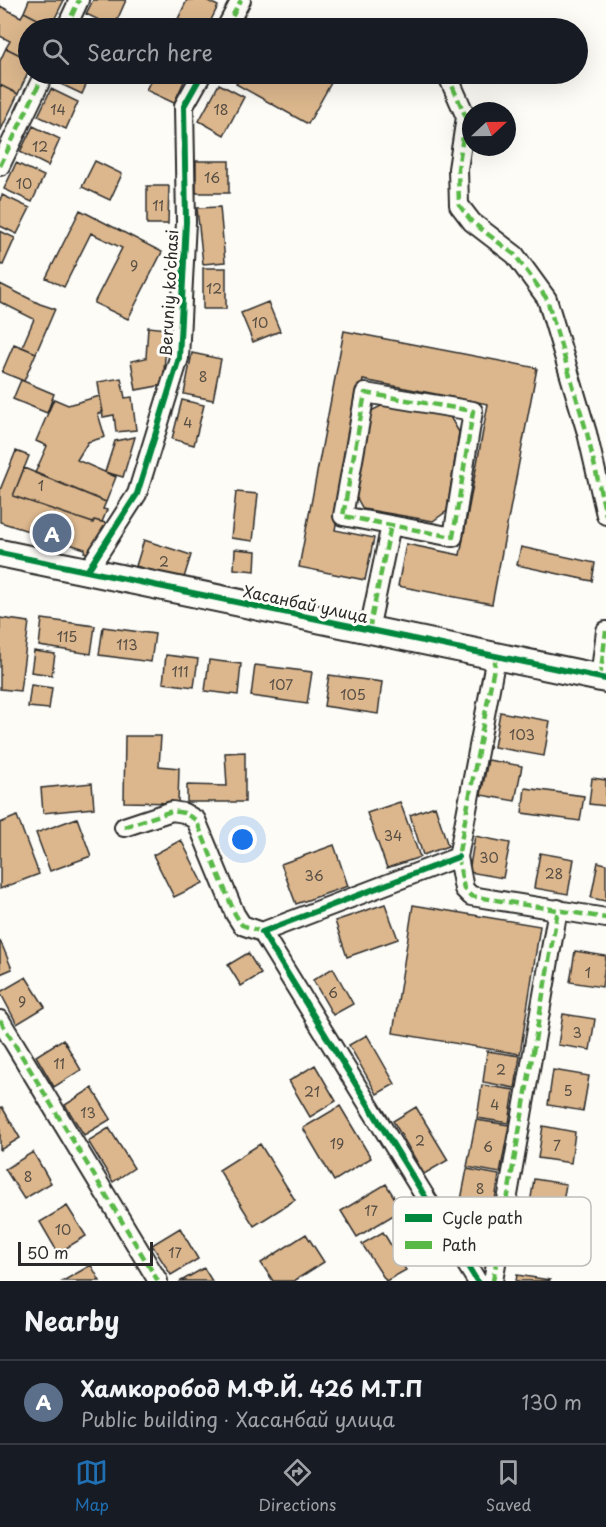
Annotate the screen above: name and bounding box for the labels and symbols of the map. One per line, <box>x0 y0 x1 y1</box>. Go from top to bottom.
house number: 14 <box>50 99 66 120</box>
house number: 18 <box>213 99 229 120</box>
north arrow <box>462 102 516 156</box>
house number: 12 <box>32 136 48 157</box>
house number: 16 <box>204 167 220 188</box>
house number: 10 <box>16 173 32 194</box>
house number: 11 <box>152 195 164 216</box>
street label: Beruniy ko'chasi <box>153 229 183 357</box>
house number: 9 <box>130 255 138 276</box>
house number: 12 <box>206 278 222 299</box>
house number: 10 <box>252 312 268 333</box>
house number: 8 <box>199 366 207 387</box>
house number: 4 <box>183 412 193 433</box>
house number: 1 <box>38 475 44 496</box>
pin: A <box>32 510 72 556</box>
house number: 2 <box>159 551 169 572</box>
street label: Хасанбай улица <box>241 578 371 628</box>
house number: 115 <box>57 626 77 647</box>
house number: 113 <box>116 634 138 655</box>
house number: 111 <box>171 661 189 682</box>
house number: 107 <box>269 674 293 695</box>
house number: 105 <box>340 684 366 705</box>
house number: 103 <box>509 724 535 745</box>
your location <box>228 825 257 854</box>
house number: 34 <box>384 825 402 846</box>
house number: 30 <box>479 847 499 868</box>
house number: 28 <box>545 863 563 884</box>
house number: 36 <box>304 865 324 886</box>
house number: 1 <box>585 962 591 983</box>
house number: 6 <box>328 982 338 1003</box>
house number: 9 <box>18 991 26 1012</box>
house number: 3 <box>572 1022 582 1043</box>
house number: 11 <box>53 1053 65 1074</box>
house number: 2 <box>496 1059 506 1080</box>
house number: 5 <box>563 1080 573 1101</box>
house number: 21 <box>304 1081 320 1102</box>
house number: 4 <box>490 1094 500 1115</box>
house number: 13 <box>80 1102 96 1123</box>
house number: 2 <box>415 1130 425 1151</box>
house number: 19 <box>330 1133 344 1154</box>
house number: 7 <box>553 1135 561 1156</box>
house number: 6 <box>483 1136 493 1157</box>
house number: 8 <box>24 1166 32 1187</box>
house number: 8 <box>476 1178 484 1199</box>
legend <box>393 1197 591 1266</box>
house number: 17 <box>364 1200 378 1221</box>
text: Cycle path <box>442 1205 523 1229</box>
house number: 10 <box>55 1219 71 1240</box>
text: Path <box>442 1232 477 1256</box>
scale bar <box>18 1239 153 1266</box>
house number: 17 <box>168 1242 182 1263</box>

